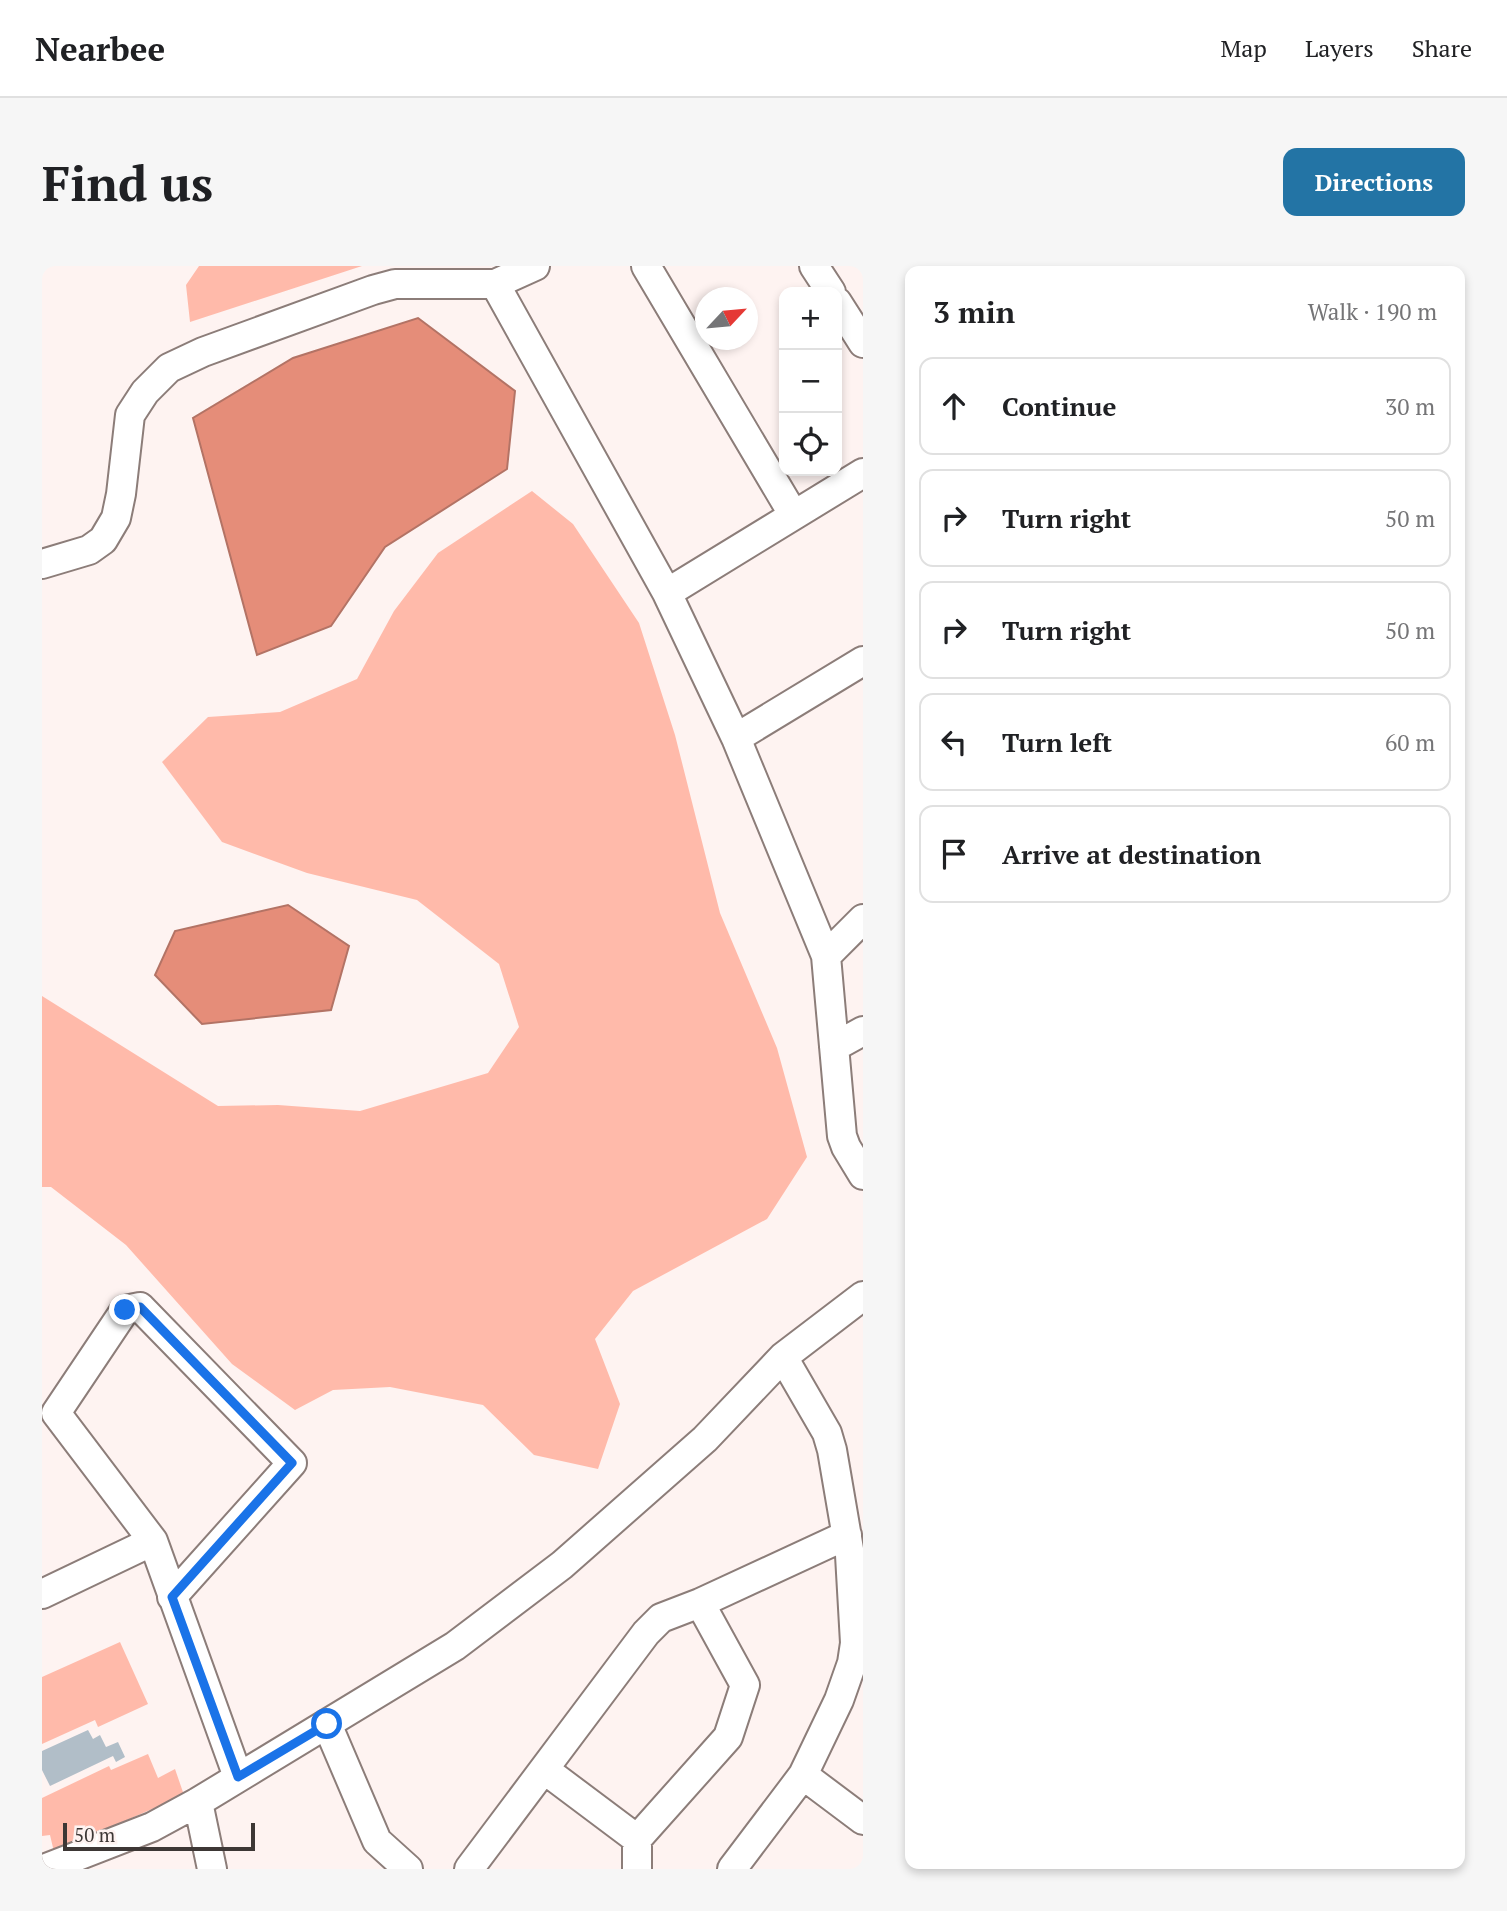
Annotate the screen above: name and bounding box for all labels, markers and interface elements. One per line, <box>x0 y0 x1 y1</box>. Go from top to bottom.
text: Nearbee <box>35 27 165 70</box>
text: Map <box>1220 32 1267 64</box>
text: Layers <box>1305 32 1374 64</box>
text: Share <box>1412 32 1472 64</box>
button: Directions <box>1283 148 1465 216</box>
text: Find us <box>42 150 213 215</box>
north arrow <box>695 287 758 350</box>
map controls <box>779 287 842 476</box>
button: + <box>779 287 842 350</box>
text: 3 min <box>933 292 1015 332</box>
text: Walk · 190 m <box>1308 296 1437 327</box>
button: − <box>779 350 842 413</box>
icon: ahead <box>935 387 973 425</box>
text: Continue <box>1002 389 1116 423</box>
text: 30 m <box>1385 391 1435 422</box>
button: locate <box>779 413 842 476</box>
icon: right <box>935 499 973 537</box>
text: Turn right <box>1002 501 1131 535</box>
text: 50 m <box>1385 503 1435 534</box>
icon: right <box>935 611 973 649</box>
text: Turn right <box>1002 613 1131 647</box>
text: 50 m <box>1385 615 1435 646</box>
icon: left <box>935 723 973 761</box>
text: Turn left <box>1002 725 1112 759</box>
text: 60 m <box>1385 727 1435 758</box>
icon: arrive <box>935 835 973 873</box>
text: Arrive at destination <box>1002 837 1261 871</box>
route end <box>109 1294 140 1325</box>
route start <box>311 1708 342 1739</box>
scale bar <box>63 1820 256 1852</box>
text: 50 m <box>74 1822 115 1847</box>

